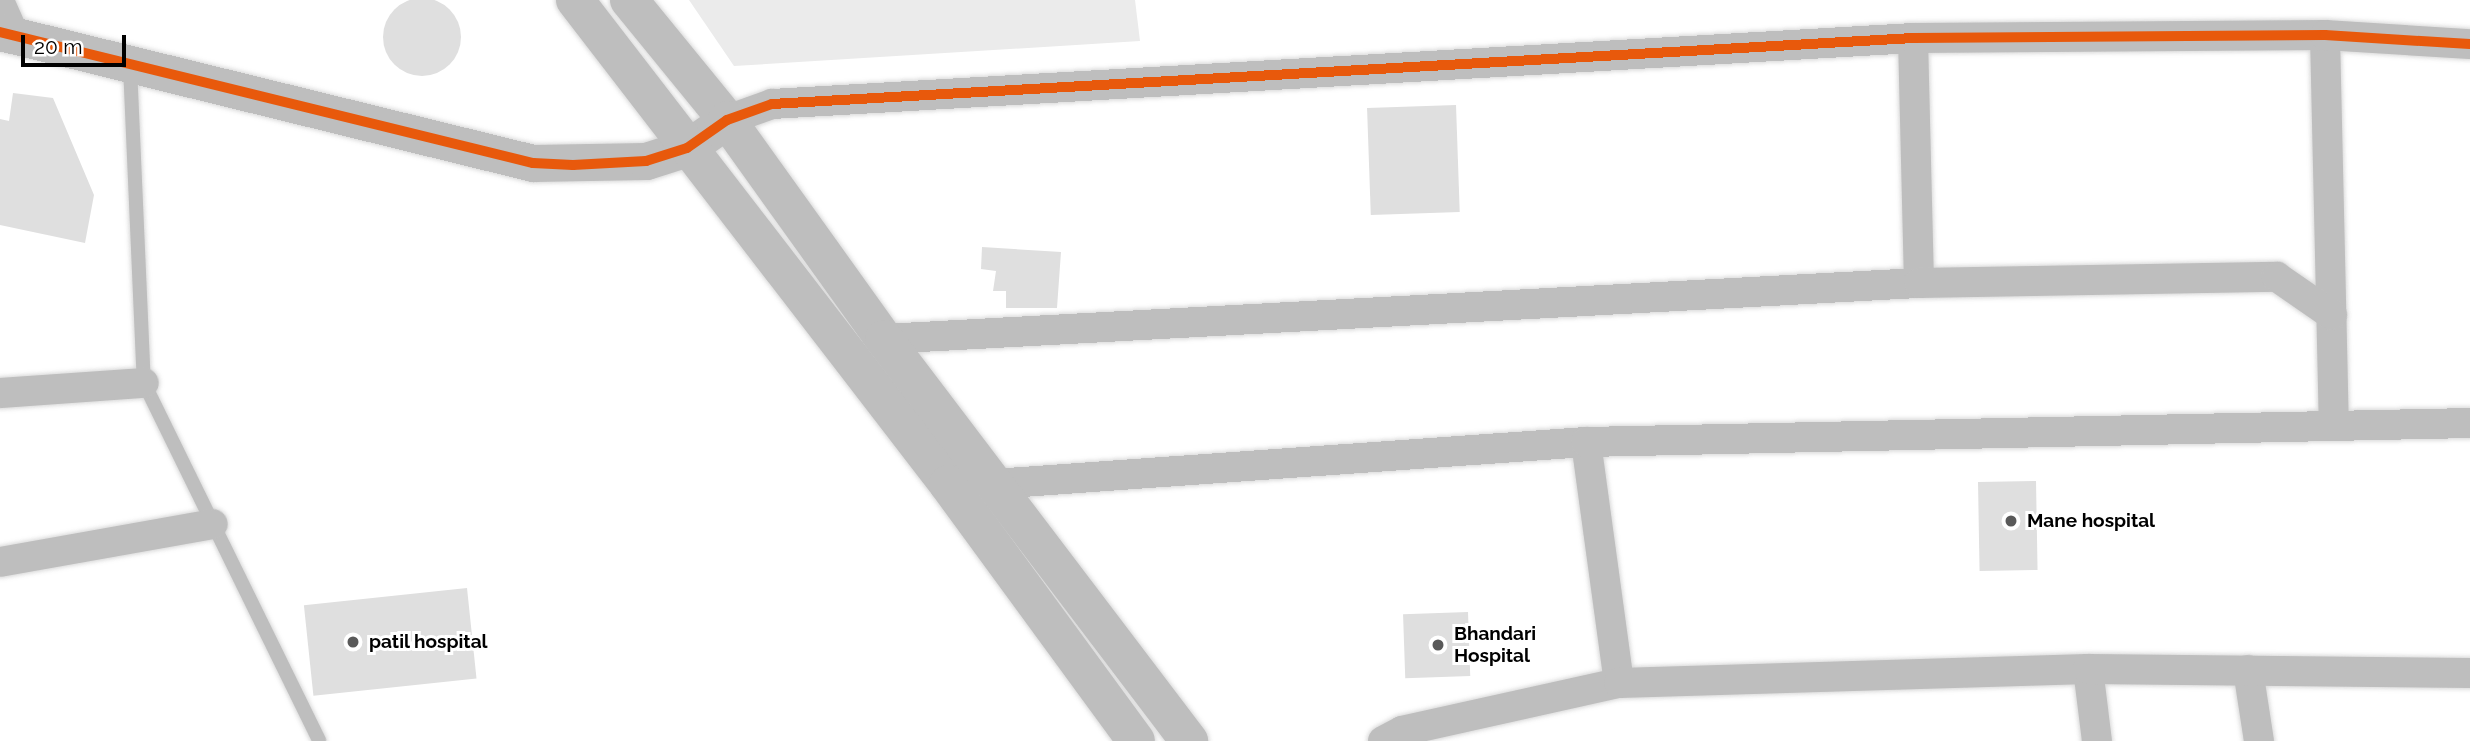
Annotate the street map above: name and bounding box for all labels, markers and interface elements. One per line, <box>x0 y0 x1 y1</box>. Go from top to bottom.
scale bar <box>24 21 130 65</box>
text: 20 m <box>34 34 82 59</box>
place label: Mane hospital <box>2027 510 2155 532</box>
marker: Mane hospital <box>2001 511 2021 531</box>
place label: Bhandari Hospital <box>1454 623 1536 667</box>
place label: patil hospital <box>369 631 488 653</box>
marker: patil hospital <box>343 632 363 652</box>
marker: Bhandari Hospital <box>1428 635 1448 655</box>

